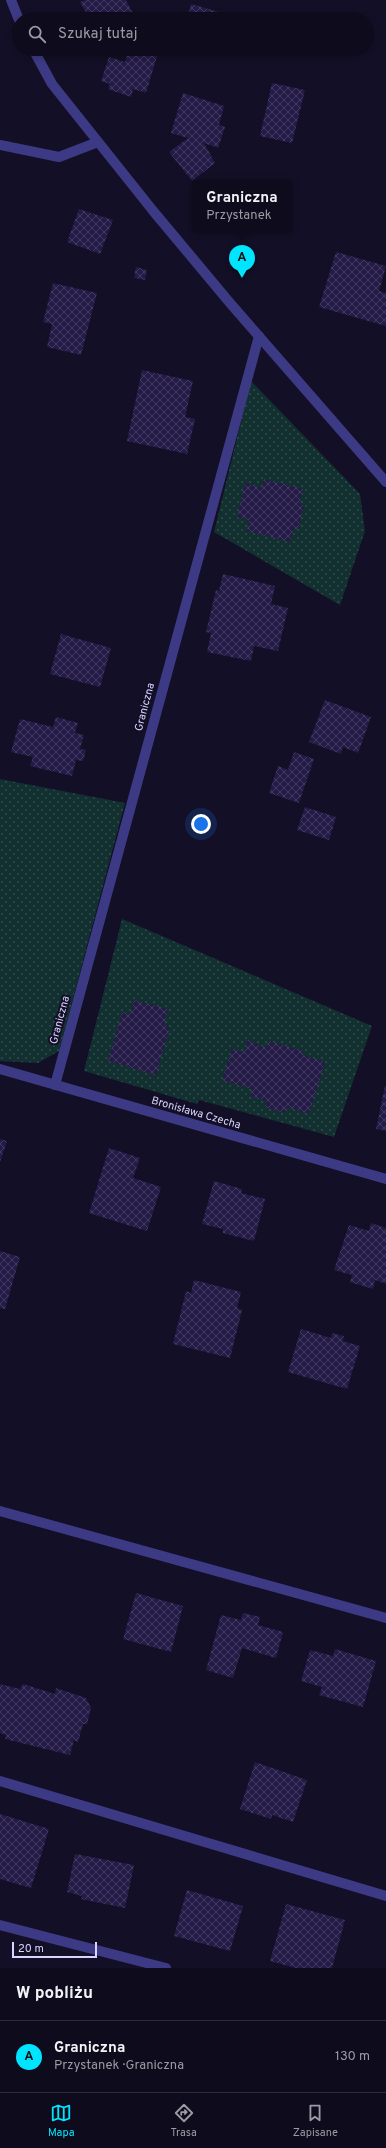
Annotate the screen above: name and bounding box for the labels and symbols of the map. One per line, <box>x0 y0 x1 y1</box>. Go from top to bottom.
pin: A <box>229 245 255 278</box>
street label: Graniczna <box>132 681 158 733</box>
your location <box>191 814 211 834</box>
street label: Graniczna <box>47 994 73 1046</box>
street label: Bronisława Czecha <box>150 1094 242 1133</box>
scale bar <box>12 1940 97 1959</box>

